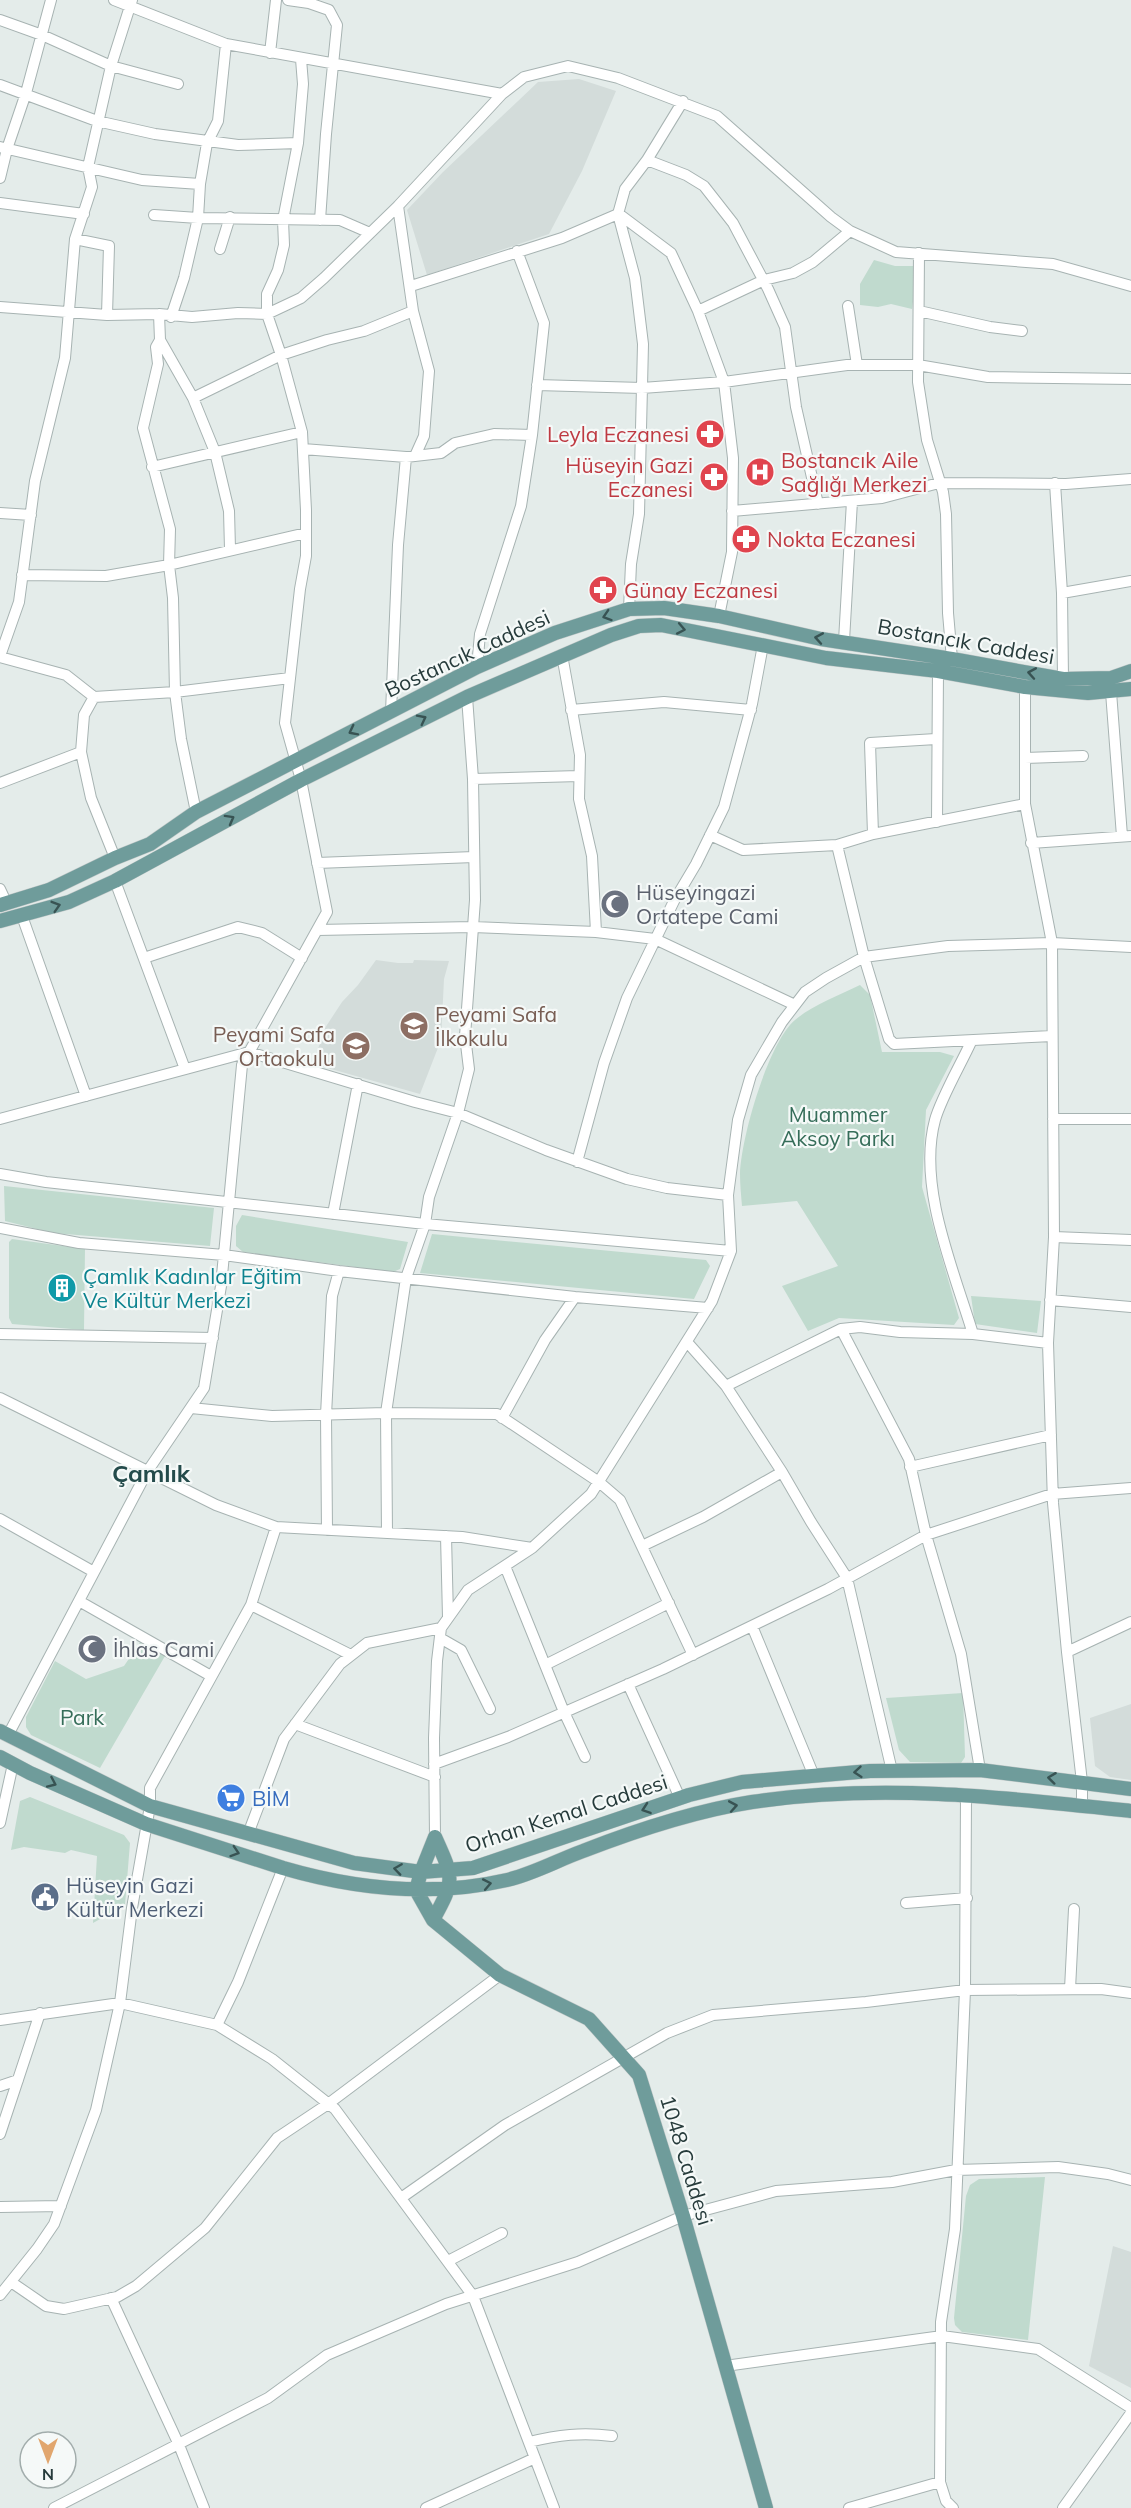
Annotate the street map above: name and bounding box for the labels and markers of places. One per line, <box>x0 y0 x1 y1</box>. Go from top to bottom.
pharmacy icon: Leyla Eczanesi <box>694 418 726 450</box>
place label: Leyla Eczanesi <box>547 421 689 447</box>
place label: Bostancık Aile Sağlığı Merkezi <box>781 447 927 497</box>
place label: Hüseyin Gazi Eczanesi <box>565 452 693 502</box>
hospital icon: Bostancık Aile Sağlığı Merkezi <box>744 456 776 488</box>
pharmacy icon: Hüseyin Gazi Eczanesi <box>698 461 730 493</box>
pharmacy icon: Nokta Eczanesi <box>730 523 762 555</box>
place label: Nokta Eczanesi <box>767 526 916 552</box>
pharmacy icon: Günay Eczanesi <box>587 574 619 606</box>
place label: Günay Eczanesi <box>624 577 778 603</box>
place label: Hüseyingazi Ortatepe Cami <box>636 879 779 929</box>
mosque icon: Hüseyingazi Ortatepe Cami <box>599 888 631 920</box>
place label: Peyami Safa İlkokulu <box>435 1001 557 1051</box>
school or university icon: Peyami Safa İlkokulu <box>398 1010 430 1042</box>
place label: Peyami Safa Ortaokulu <box>213 1021 335 1071</box>
school or university icon: Peyami Safa Ortaokulu <box>340 1030 372 1062</box>
place label: Çamlık Kadınlar Eğitim Ve Kültür Merkezi <box>83 1263 302 1313</box>
building icon: Çamlık Kadınlar Eğitim Ve Kültür Merkezi <box>46 1272 78 1304</box>
mosque icon: İhlas Cami <box>76 1633 108 1665</box>
place label: İhlas Cami <box>113 1636 214 1662</box>
supermarket icon: BİM <box>215 1782 247 1814</box>
place label: BİM <box>252 1785 290 1811</box>
place label: Hüseyin Gazi Kültür Merkezi <box>66 1872 204 1922</box>
public building icon: Hüseyin Gazi Kültür Merkezi <box>29 1881 61 1913</box>

